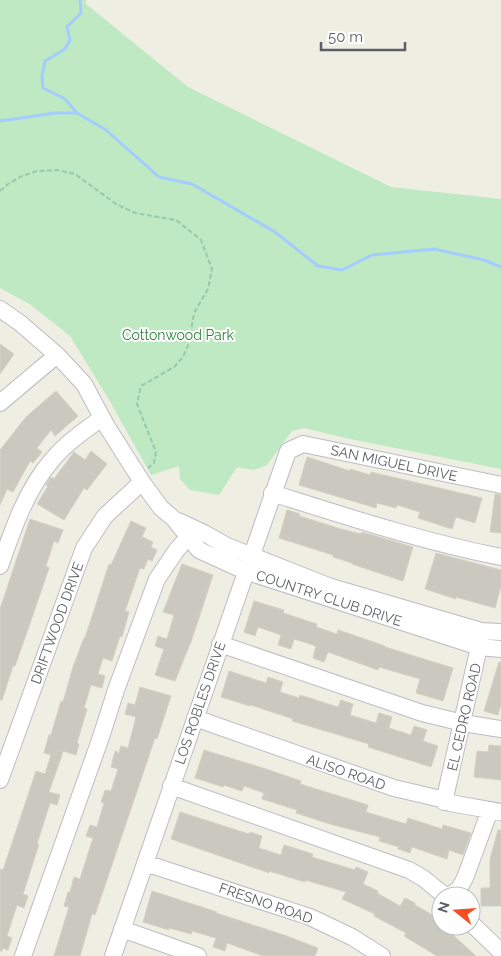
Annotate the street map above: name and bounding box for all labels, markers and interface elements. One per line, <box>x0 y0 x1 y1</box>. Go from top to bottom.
scale bar <box>321 20 405 52</box>
text: 50 m <box>328 28 363 46</box>
park label: Cottonwood Park <box>122 327 235 343</box>
street label: SAN MIGUEL DRIVE <box>329 442 459 484</box>
street label: DRIFTWOOD DRIVE <box>27 560 87 686</box>
street label: COUNTRY CLUB DRIVE <box>254 567 404 629</box>
street label: LOS ROBLES DRIVE <box>171 640 229 766</box>
street label: EL CEDRO ROAD <box>444 662 484 772</box>
street label: ALISO ROAD <box>304 751 388 793</box>
street label: FRESNO ROAD <box>217 879 315 927</box>
north arrow <box>431 886 481 936</box>
text: N <box>434 900 453 915</box>

